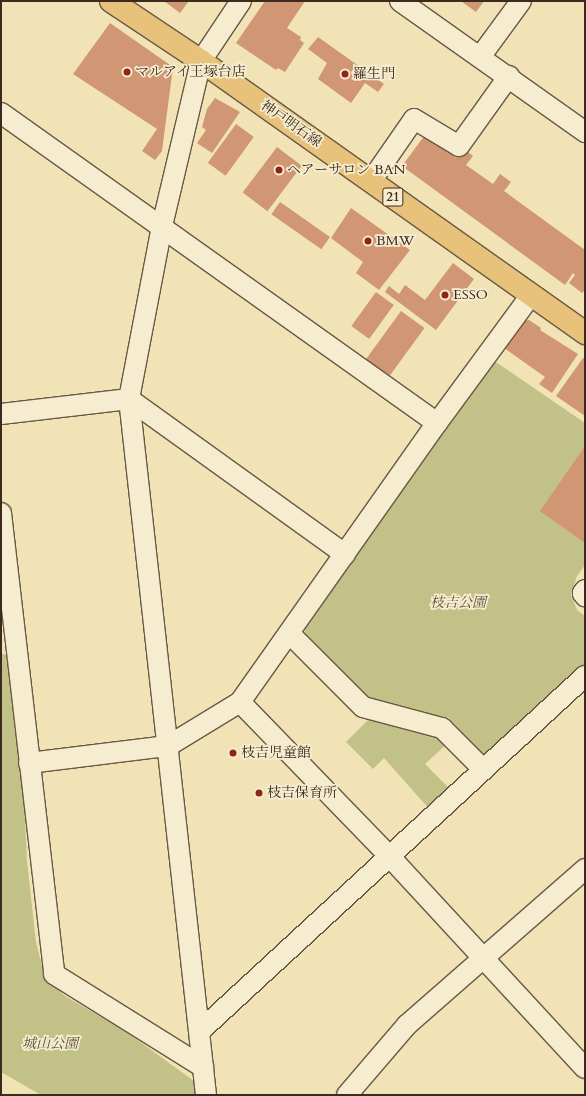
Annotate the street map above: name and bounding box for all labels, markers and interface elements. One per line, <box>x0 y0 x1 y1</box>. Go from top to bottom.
place label: マルアイ王塚台店 <box>135 64 247 80</box>
place label: 羅生門 <box>353 66 395 82</box>
marker: マルアイ王塚台店 <box>122 67 132 77</box>
marker: 羅生門 <box>340 69 350 79</box>
street label: 神戸明石線 <box>258 97 324 151</box>
place label: ヘアーサロン BAN <box>287 162 406 178</box>
marker: ヘアーサロン BAN <box>274 165 284 175</box>
road number: 21 <box>382 186 404 208</box>
place label: BMW <box>376 233 414 249</box>
marker: BMW <box>363 236 373 246</box>
place label: ESSO <box>453 287 488 303</box>
marker: ESSO <box>440 290 450 300</box>
park label: 枝吉公園 <box>430 595 486 611</box>
place label: 枝吉児童館 <box>241 745 311 761</box>
marker: 枝吉児童館 <box>228 748 238 758</box>
place label: 枝吉保育所 <box>267 785 337 801</box>
marker: 枝吉保育所 <box>254 788 264 798</box>
park label: 城山公園 <box>22 1036 78 1052</box>

